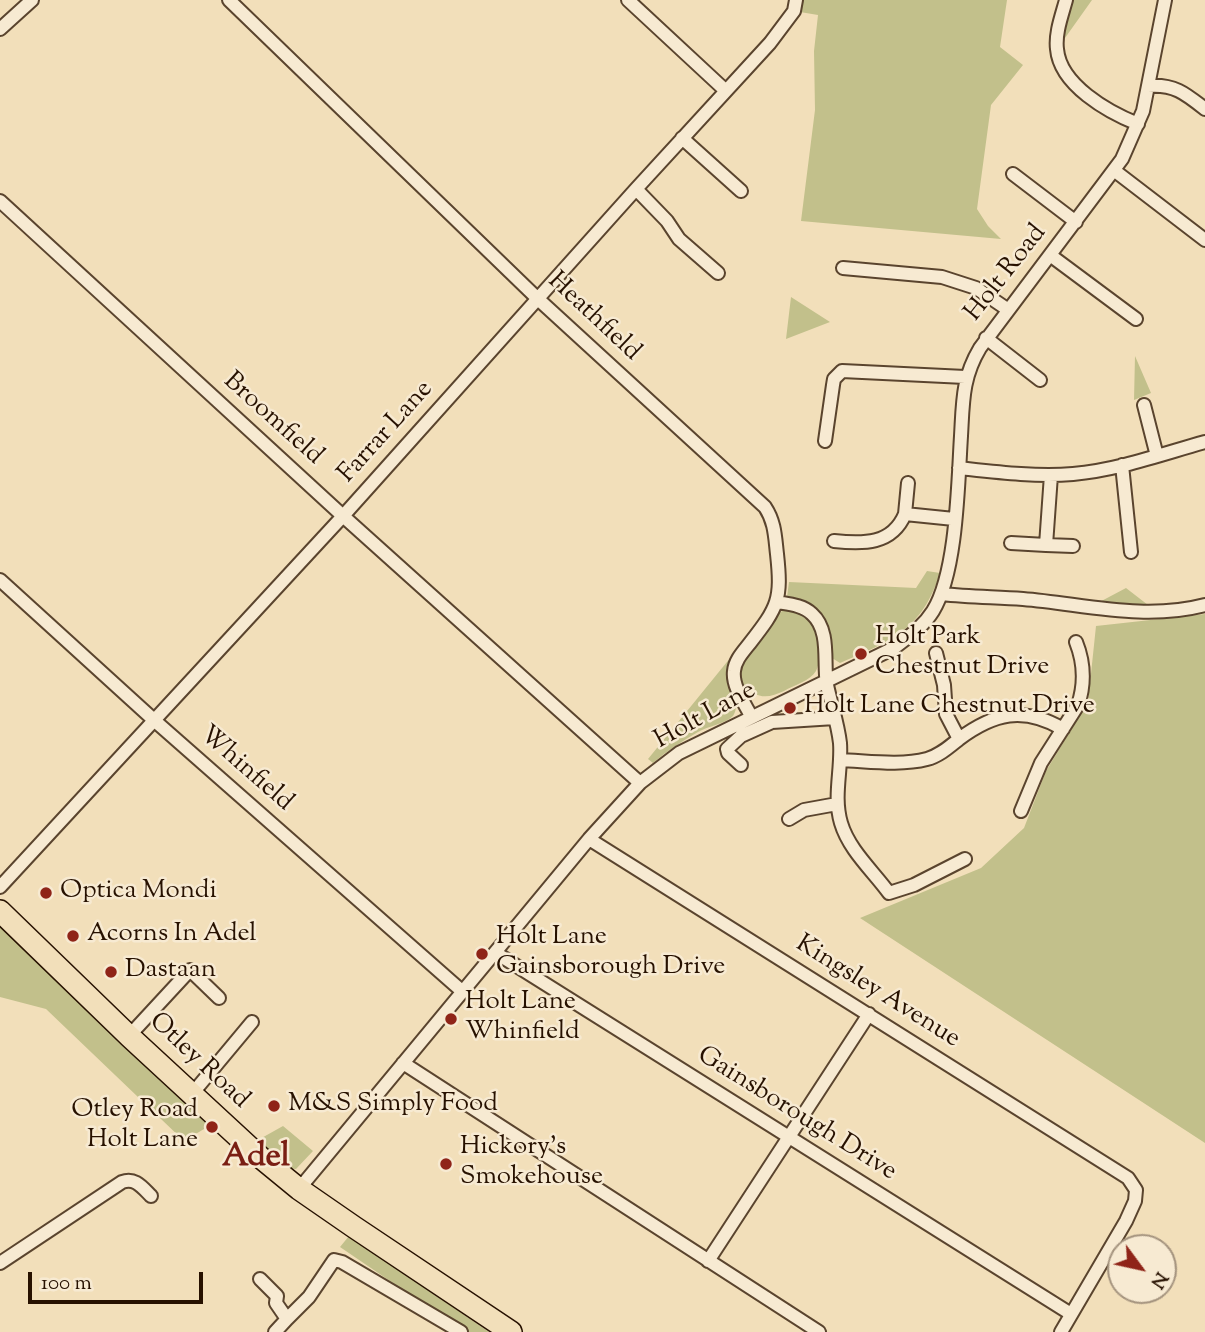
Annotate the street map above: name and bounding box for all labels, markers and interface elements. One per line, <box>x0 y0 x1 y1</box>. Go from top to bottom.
street label: Holt Road <box>959 219 1055 329</box>
street label: Heathfield <box>540 267 646 369</box>
street label: Broomfield <box>216 367 328 473</box>
street label: Farrar Lane <box>333 375 441 491</box>
place label: Holt Park Chestnut Drive <box>875 623 1049 684</box>
marker: Holt Park Chestnut Drive <box>853 646 869 662</box>
street label: Holt Lane <box>650 676 762 758</box>
place label: Holt Lane Chestnut Drive <box>804 692 1095 724</box>
marker: Holt Lane Chestnut Drive <box>782 700 798 716</box>
street label: Whinfield <box>192 721 298 819</box>
place label: Optica Mondi <box>60 877 217 909</box>
marker: Optica Mondi <box>38 885 54 901</box>
place label: Acorns In Adel <box>87 920 257 952</box>
place label: Holt Lane Gainsborough Drive <box>496 923 725 984</box>
marker: Acorns In Adel <box>65 928 81 944</box>
street label: Kingsley Avenue <box>789 930 965 1056</box>
marker: Holt Lane Gainsborough Drive <box>474 946 490 962</box>
place label: Dastaan <box>125 956 216 988</box>
marker: Dastaan <box>103 964 119 980</box>
place label: Holt Lane Whinfield <box>465 988 580 1050</box>
street label: Otley Road <box>141 1007 255 1117</box>
marker: Holt Lane Whinfield <box>443 1011 459 1027</box>
street label: Gainsborough Drive <box>690 1041 902 1189</box>
place label: M&S Simply Food <box>288 1090 498 1122</box>
place label: Otley Road Holt Lane <box>71 1096 198 1158</box>
marker: M&S Simply Food <box>266 1098 282 1114</box>
marker: Otley Road Holt Lane <box>204 1119 220 1135</box>
place label: Hickory's Smokehouse <box>460 1133 603 1194</box>
district label: Adel <box>222 1139 290 1179</box>
marker: Hickory's Smokehouse <box>438 1156 454 1172</box>
north arrow <box>1107 1234 1177 1304</box>
scale bar <box>32 1258 206 1302</box>
text: N <box>1143 1266 1174 1293</box>
text: 100 m <box>41 1269 92 1299</box>

